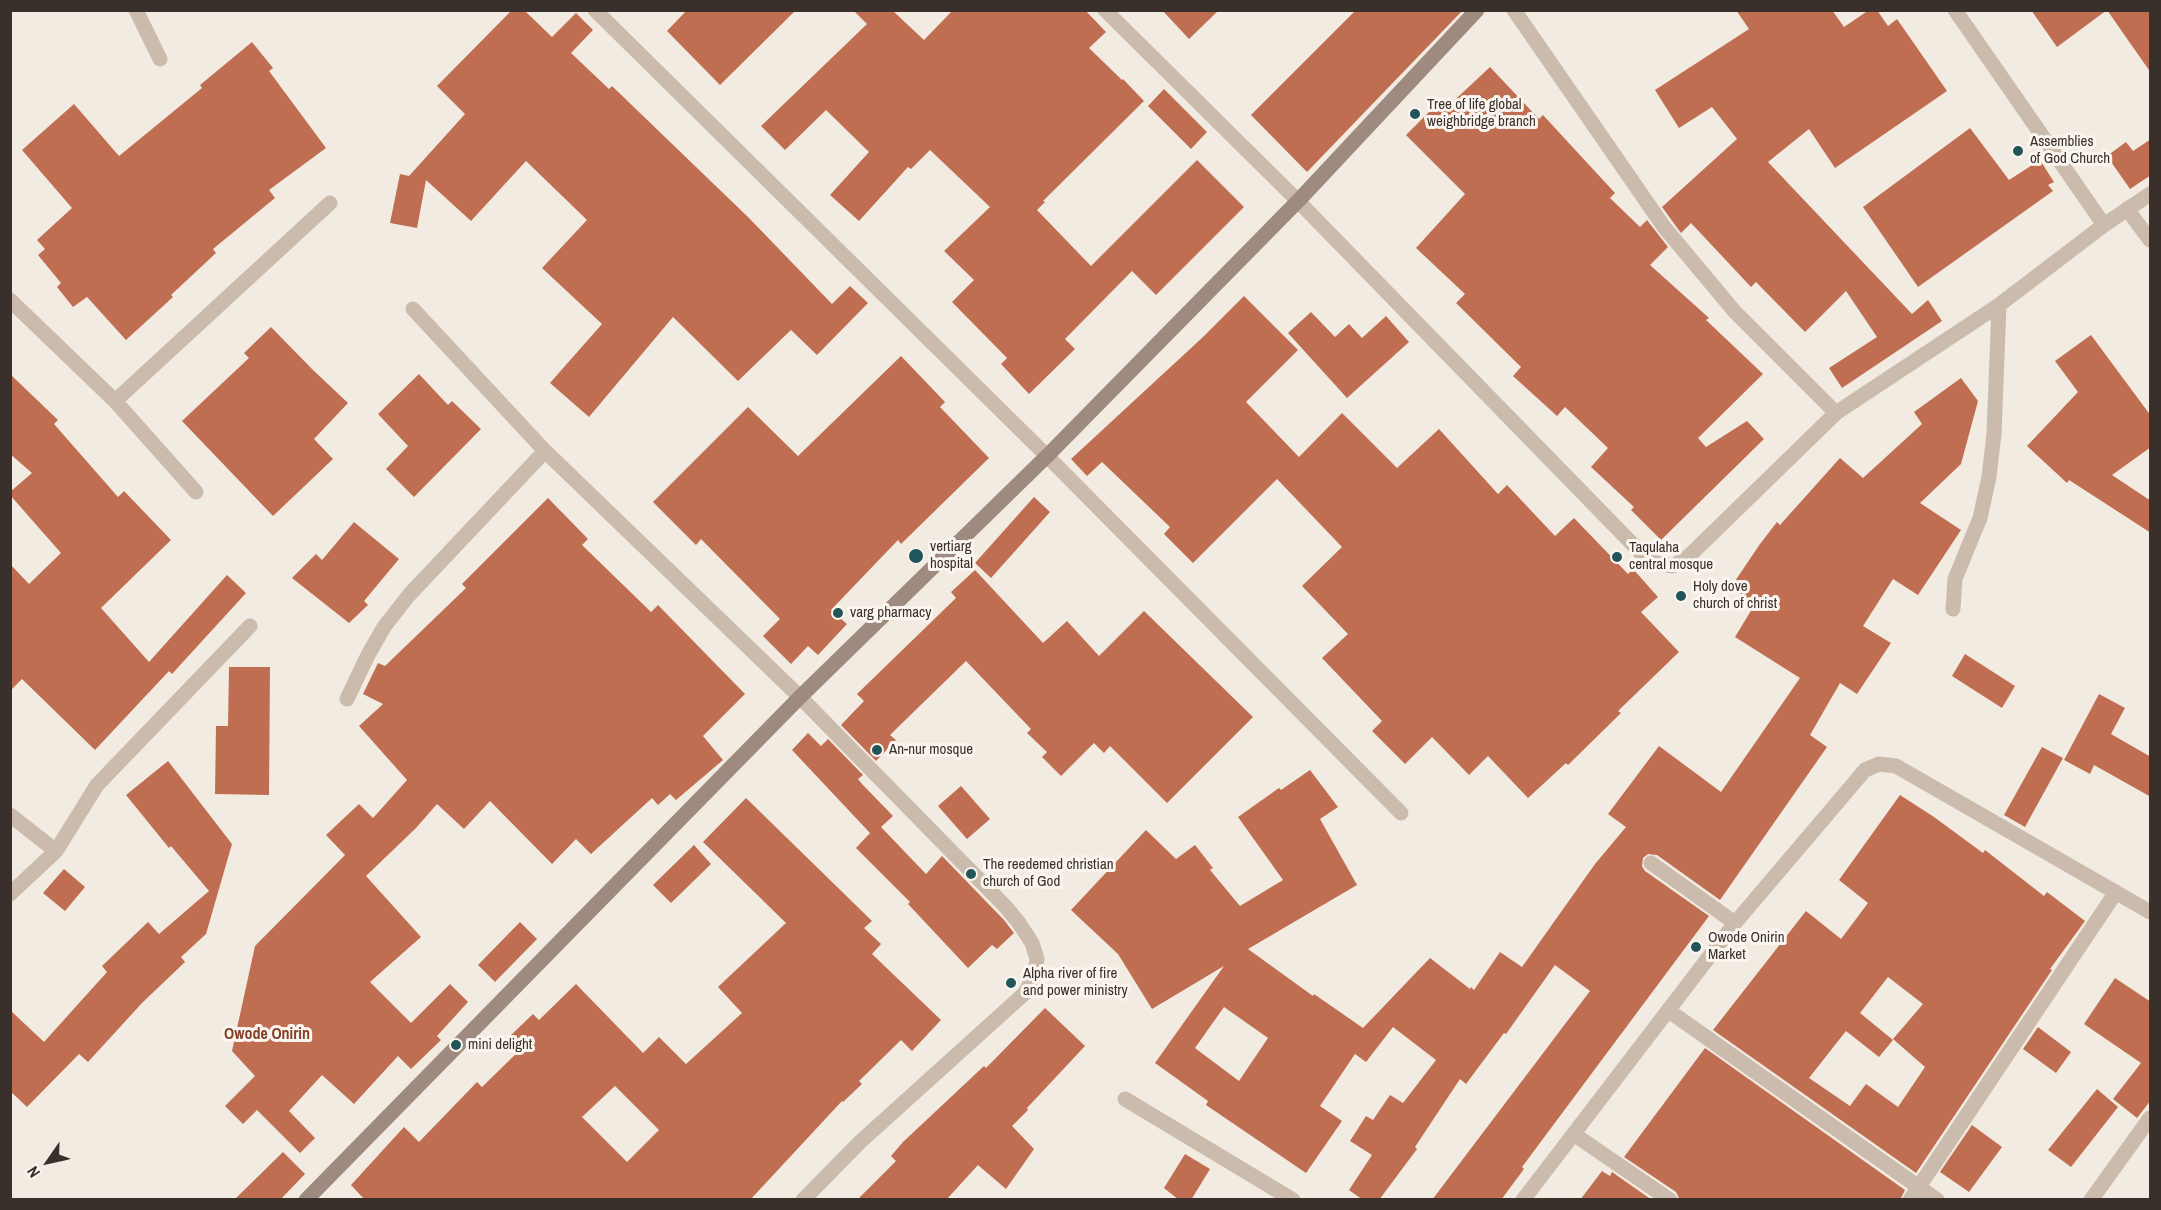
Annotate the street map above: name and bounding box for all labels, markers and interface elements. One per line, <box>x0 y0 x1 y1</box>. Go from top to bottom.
place label: Tree of life global weighbridge branch <box>1427 96 1536 131</box>
marker: Tree of life global weighbridge branch <box>1408 107 1422 121</box>
place label: Assemblies of God Church <box>2030 133 2110 168</box>
marker: Assemblies of God Church <box>2011 144 2025 158</box>
place label: vertiarg hospital <box>930 538 973 573</box>
place label: Taqulaha central mosque <box>1629 539 1713 574</box>
marker: vertiarg hospital <box>907 547 925 565</box>
marker: Taqulaha central mosque <box>1610 550 1624 564</box>
place label: Holy dove church of christ <box>1693 578 1777 613</box>
marker: Holy dove church of christ <box>1674 589 1688 603</box>
place label: varg pharmacy <box>850 604 931 622</box>
marker: varg pharmacy <box>831 606 845 620</box>
place label: An-nur mosque <box>889 741 973 759</box>
marker: An-nur mosque <box>870 743 884 757</box>
place label: The reedemed christian church of God <box>983 856 1114 891</box>
marker: The reedemed christian church of God <box>964 867 978 881</box>
place label: Owode Onirin Market <box>1708 929 1785 964</box>
marker: Owode Onirin Market <box>1689 940 1703 954</box>
place label: Alpha river of fire and power ministry <box>1023 965 1128 1000</box>
marker: Alpha river of fire and power ministry <box>1004 976 1018 990</box>
district label: Owode Onirin <box>224 1025 310 1045</box>
place label: mini delight <box>468 1036 532 1054</box>
marker: mini delight <box>449 1038 463 1052</box>
north arrow <box>18 1132 78 1192</box>
text: N <box>21 1162 45 1182</box>

